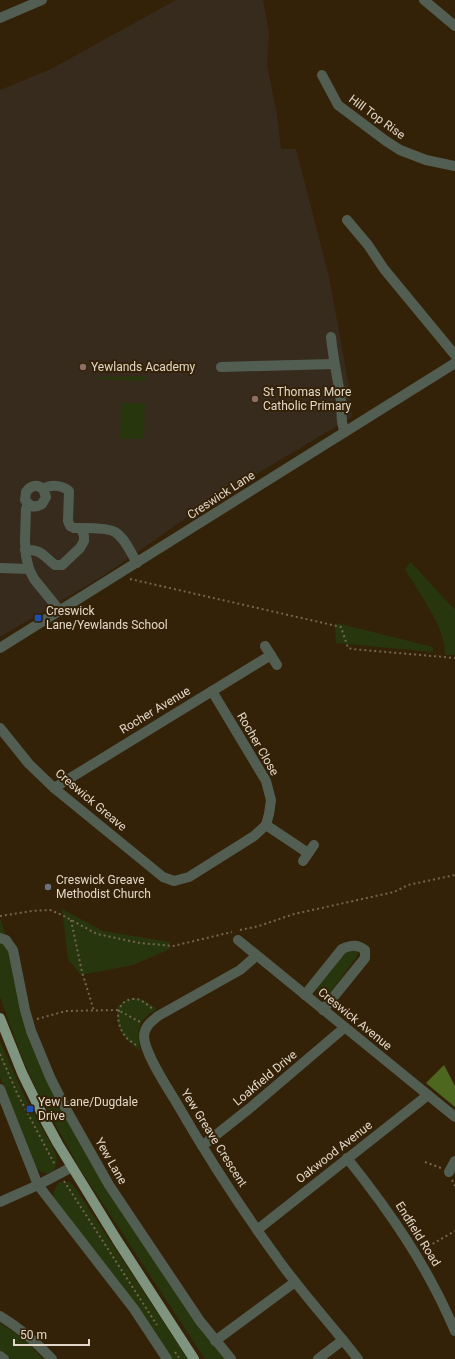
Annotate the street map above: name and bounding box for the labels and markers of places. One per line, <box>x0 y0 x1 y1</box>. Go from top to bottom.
place label: Yewlands Academy <box>91 360 196 374</box>
marker: Yewlands Academy <box>78 362 88 372</box>
place label: St Thomas More Catholic Primary <box>263 385 352 413</box>
marker: St Thomas More Catholic Primary <box>250 394 260 404</box>
place label: Creswick Lane/Yewlands School <box>46 604 168 632</box>
marker: Creswick Lane/Yewlands School <box>33 613 43 623</box>
place label: Creswick Greave Methodist Church <box>56 873 151 901</box>
marker: Creswick Greave Methodist Church <box>43 882 53 892</box>
place label: Yew Lane/Dugdale Drive <box>38 1095 138 1123</box>
marker: Yew Lane/Dugdale Drive <box>25 1104 35 1114</box>

